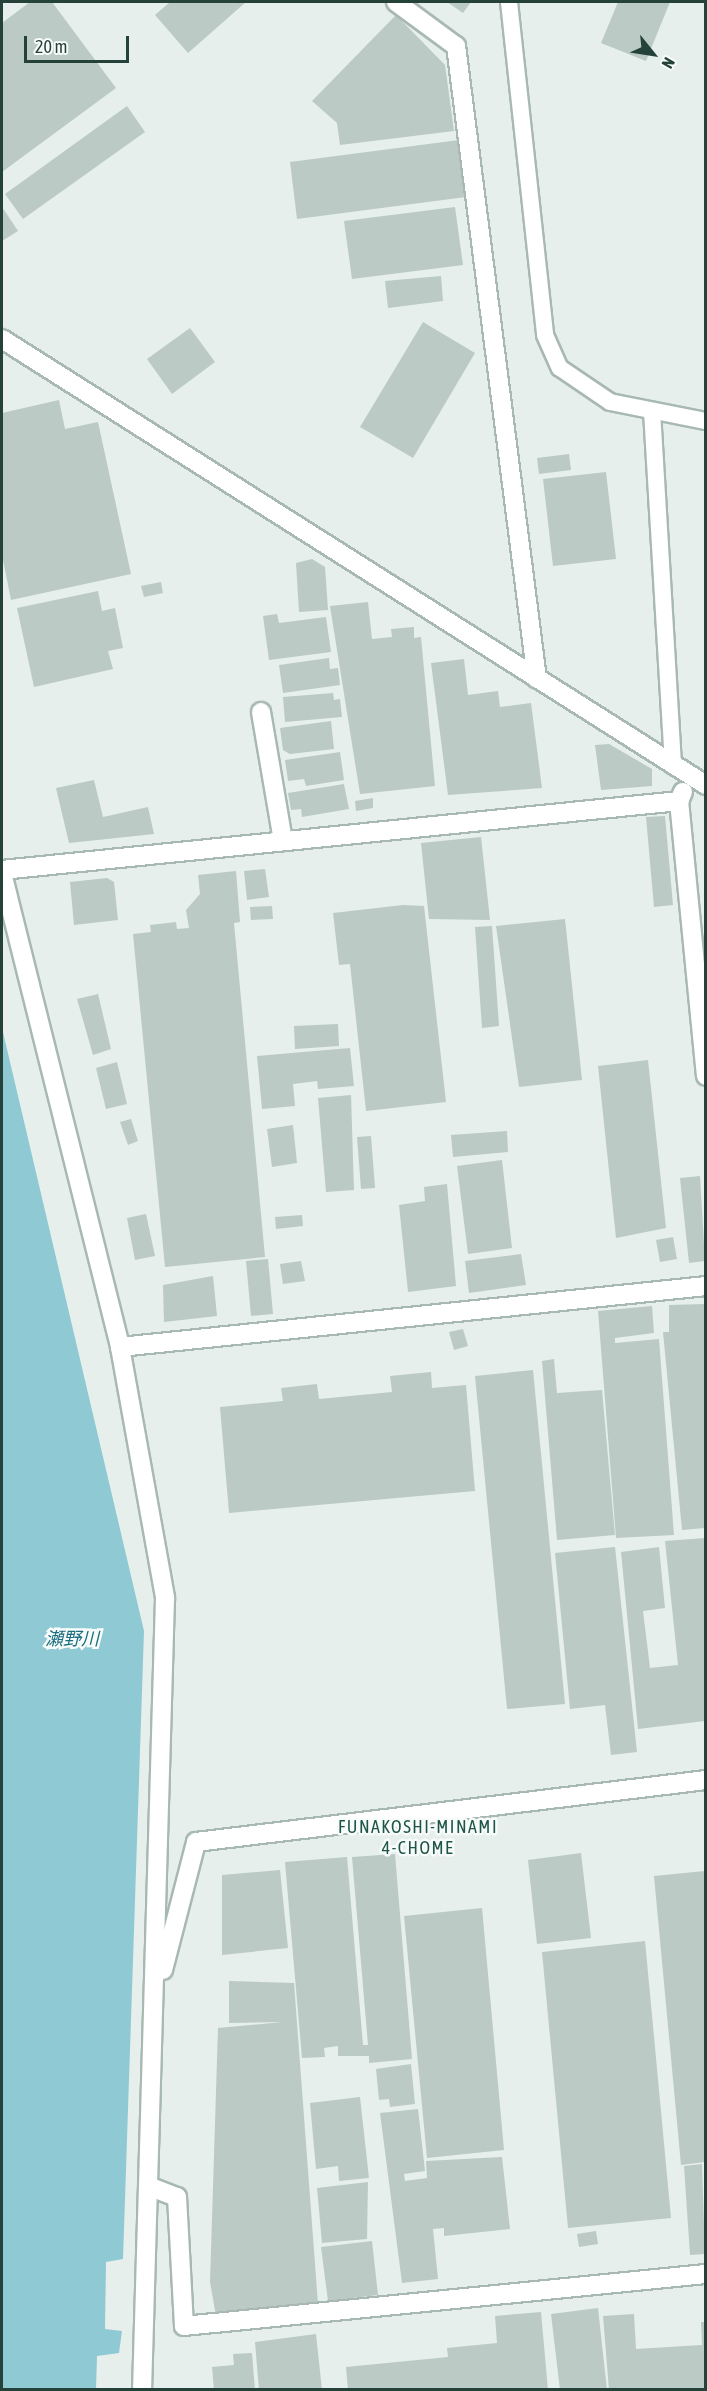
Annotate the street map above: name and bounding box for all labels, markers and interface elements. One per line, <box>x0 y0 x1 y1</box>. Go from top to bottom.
scale bar <box>27 24 132 62</box>
north arrow <box>623 24 683 84</box>
text: 20 m <box>35 36 67 57</box>
text: N <box>658 54 679 72</box>
water label: 瀬野川 <box>45 1628 99 1650</box>
district label: FUNAKOSHI-MINAMI 4-CHOME <box>338 1817 498 1860</box>

